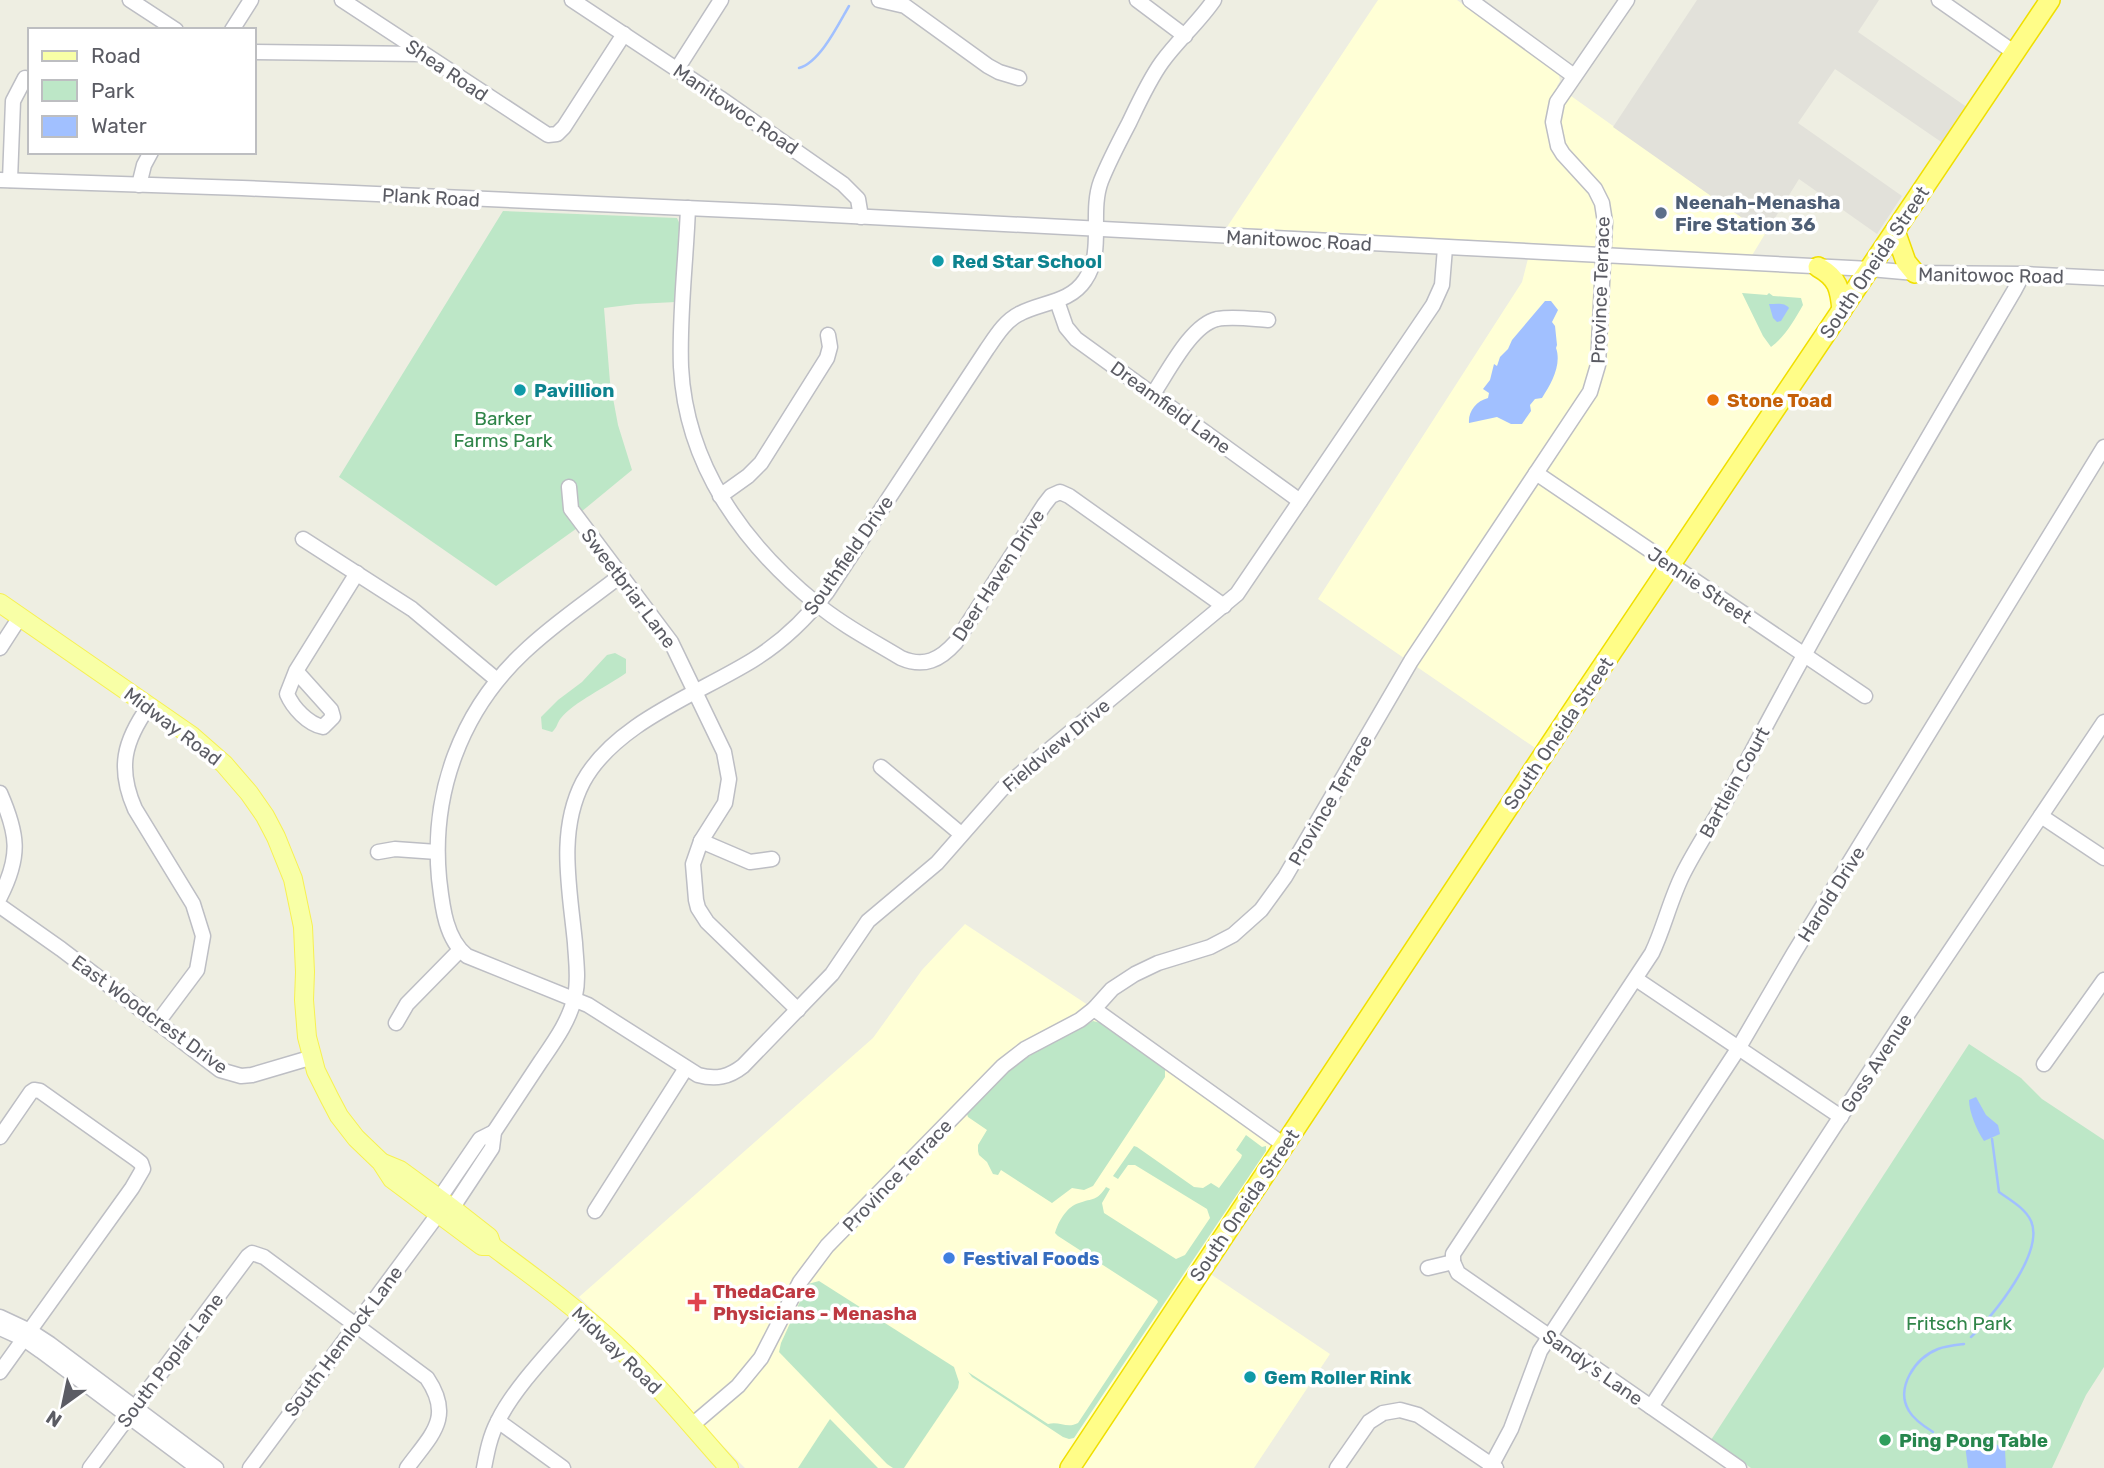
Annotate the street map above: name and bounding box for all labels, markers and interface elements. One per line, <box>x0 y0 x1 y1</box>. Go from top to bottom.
legend <box>28 28 256 154</box>
street label: Shea Road <box>401 35 492 106</box>
text: Road <box>91 43 141 68</box>
street label: Manitowoc Road <box>669 59 803 160</box>
text: Park <box>91 78 135 103</box>
text: Water <box>91 113 147 138</box>
street label: South Oneida Street <box>1815 181 1934 343</box>
street label: Plank Road <box>381 183 481 212</box>
place label: Neenah-Menasha Fire Station 36 <box>1675 191 1841 236</box>
marker: Neenah-Menasha Fire Station 36 <box>1653 205 1669 221</box>
street label: Province Terrace <box>1586 216 1615 364</box>
street label: Manitowoc Road <box>1226 225 1372 256</box>
place label: Red Star School <box>952 250 1102 273</box>
marker: Red Star School <box>930 253 946 269</box>
street label: Manitowoc Road <box>1918 263 2064 288</box>
street label: Dreamfield Lane <box>1106 356 1235 459</box>
place label: Pavillion <box>534 379 614 402</box>
marker: Pavillion <box>512 382 528 398</box>
place label: Stone Toad <box>1727 389 1832 412</box>
marker: Stone Toad <box>1705 392 1721 408</box>
park label: Barker Farms Park <box>453 407 553 452</box>
street label: Southfield Drive <box>799 491 898 619</box>
street label: Deer Haven Drive <box>947 505 1050 645</box>
street label: Sweetbriar Lane <box>576 524 681 653</box>
street label: Jennie Street <box>1643 542 1757 629</box>
street label: South Oneida Street <box>1499 652 1618 814</box>
street label: Midway Road <box>120 682 226 770</box>
street label: Fieldview Drive <box>998 694 1115 797</box>
street label: Bartlein Court <box>1694 722 1775 842</box>
street label: Province Terrace <box>1284 731 1377 870</box>
street label: Harold Drive <box>1793 842 1870 946</box>
street label: East Woodcrest Drive <box>67 950 232 1079</box>
street label: Goss Avenue <box>1836 1009 1917 1117</box>
street label: Province Terrace <box>838 1114 957 1236</box>
street label: South Oneida Street <box>1185 1124 1304 1286</box>
place label: Festival Foods <box>963 1247 1099 1270</box>
marker: Festival Foods <box>941 1250 957 1266</box>
street label: South Hemlock Lane <box>279 1261 408 1421</box>
place label: ThedaCare Physicians - Menasha <box>713 1280 917 1325</box>
street label: South Poplar Lane <box>112 1289 228 1432</box>
marker: ThedaCare Physicians - Menasha <box>687 1292 707 1312</box>
street label: Midway Road <box>567 1302 666 1399</box>
park label: Fritsch Park <box>1906 1312 2012 1335</box>
street label: Sandy's Lane <box>1538 1324 1647 1410</box>
place label: Gem Roller Rink <box>1264 1366 1411 1389</box>
marker: Gem Roller Rink <box>1242 1369 1258 1385</box>
north arrow <box>28 1370 98 1440</box>
text: N <box>42 1405 66 1432</box>
place label: Ping Pong Table <box>1899 1429 2048 1452</box>
marker: Ping Pong Table <box>1877 1432 1893 1448</box>

